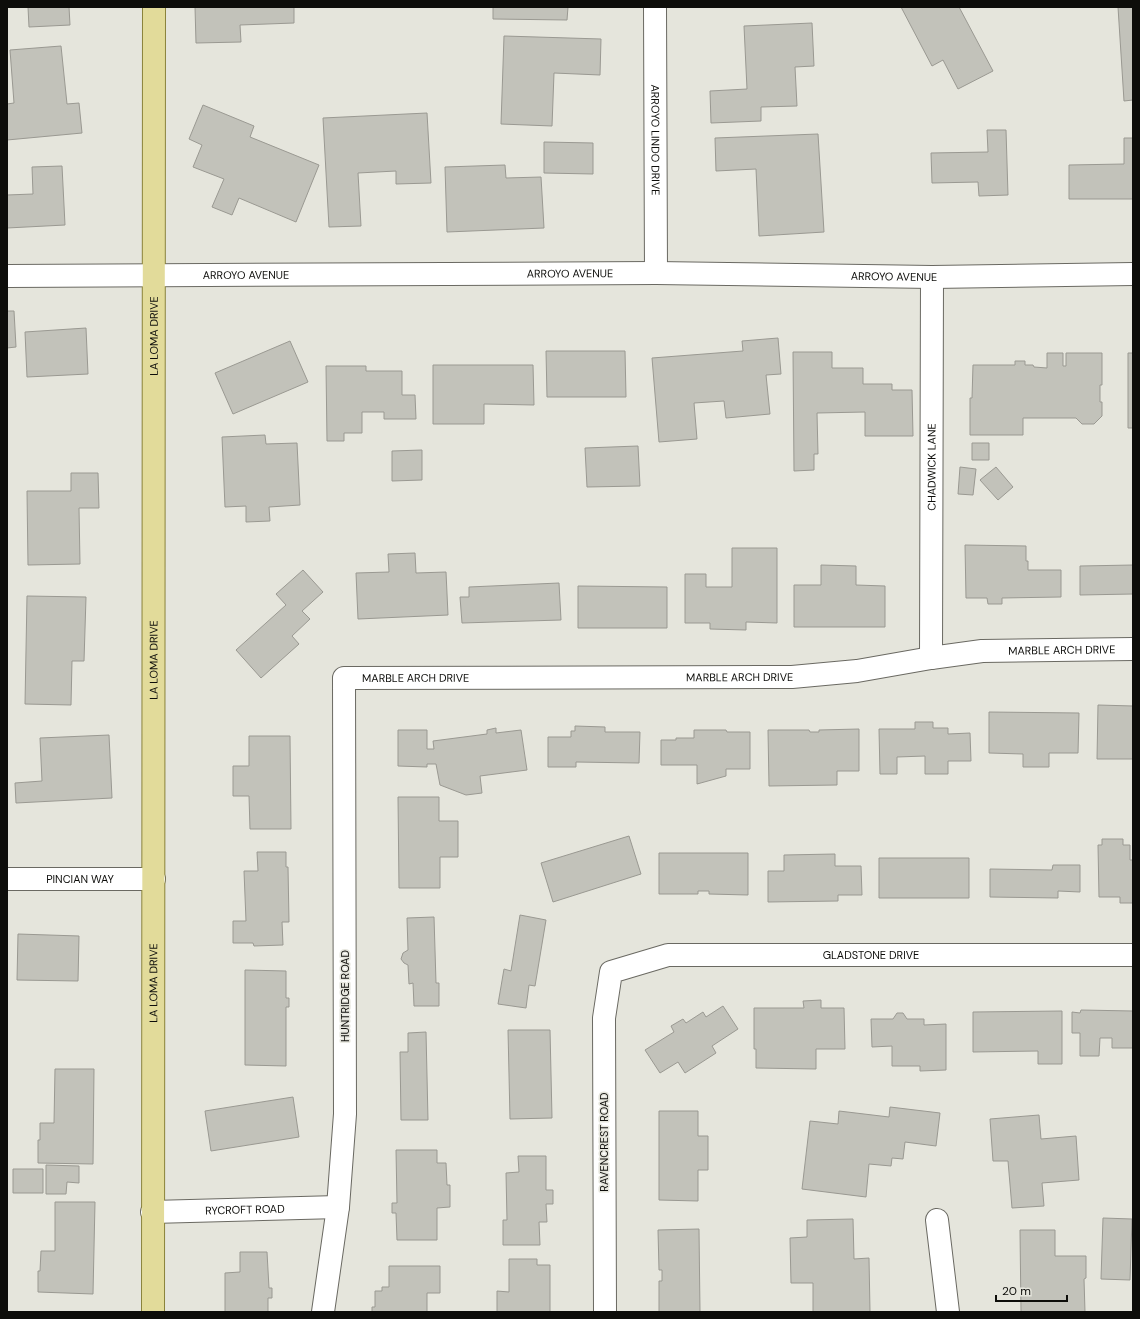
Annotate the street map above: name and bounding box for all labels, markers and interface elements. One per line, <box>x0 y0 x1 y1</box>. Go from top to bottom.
street label: ARROYO LINDO DRIVE <box>648 84 663 196</box>
street label: ARROYO AVENUE <box>527 266 613 281</box>
street label: ARROYO AVENUE <box>203 268 289 282</box>
street label: ARROYO AVENUE <box>851 269 937 284</box>
street label: LA LOMA DRIVE <box>147 296 161 376</box>
street label: CHADWICK LANE <box>924 423 939 511</box>
street label: LA LOMA DRIVE <box>146 620 161 700</box>
street label: MARBLE ARCH DRIVE <box>1008 642 1115 658</box>
street label: MARBLE ARCH DRIVE <box>686 670 793 684</box>
street label: MARBLE ARCH DRIVE <box>362 671 469 685</box>
street label: PINCIAN WAY <box>46 872 114 886</box>
street label: LA LOMA DRIVE <box>146 943 160 1023</box>
street label: GLADSTONE DRIVE <box>823 948 919 962</box>
street label: HUNTRIDGE ROAD <box>338 950 352 1042</box>
street label: RAVENCREST ROAD <box>597 1092 611 1192</box>
street label: RYCROFT ROAD <box>205 1201 285 1218</box>
scale bar <box>996 1277 1067 1303</box>
text: 20 m <box>1002 1283 1031 1299</box>

